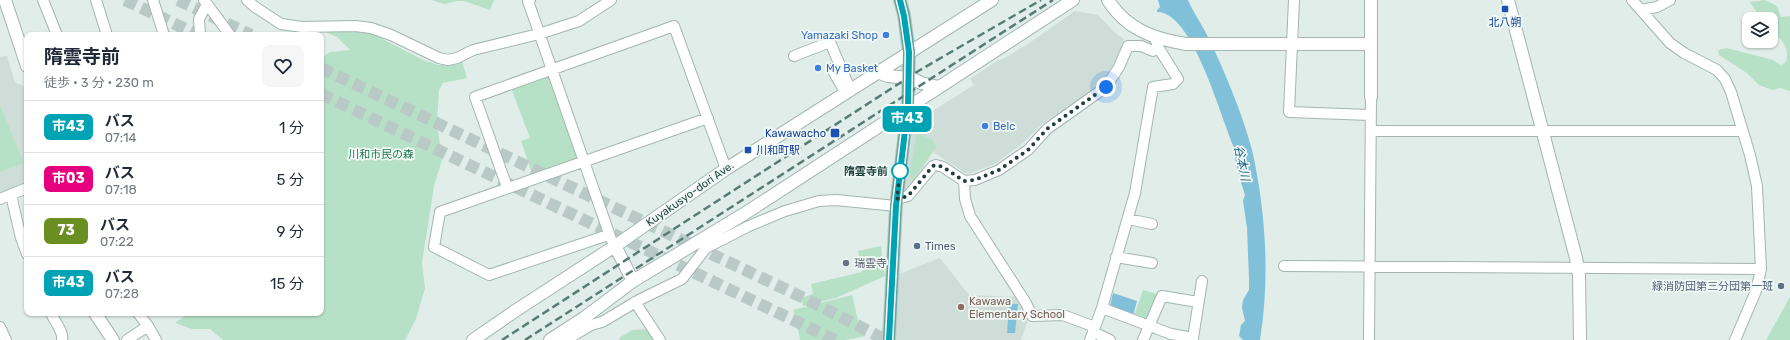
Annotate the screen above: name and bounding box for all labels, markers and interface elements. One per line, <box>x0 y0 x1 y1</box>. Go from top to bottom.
marker: 北八朔 <box>1500 4 1510 14</box>
map controls <box>1742 12 1778 48</box>
button: layers <box>1742 12 1778 48</box>
place label: 北八朔 <box>1489 16 1522 29</box>
place label: Yamazaki Shop <box>801 29 878 42</box>
marker: Yamazaki Shop <box>881 30 891 40</box>
text: 隋雲寺前 <box>44 45 120 68</box>
button: heart <box>262 45 304 87</box>
place label: My Basket <box>826 62 879 75</box>
marker: My Basket <box>813 63 823 73</box>
text: 徒歩 · 3 分 · 230 m <box>44 75 154 90</box>
your location <box>1096 77 1116 97</box>
line badge: 市43 <box>884 106 930 132</box>
text: 市43 <box>891 110 923 127</box>
text: バス <box>105 112 135 130</box>
text: 市43 <box>52 118 85 135</box>
text: 1 分 <box>279 119 304 137</box>
place label: Belc <box>993 120 1015 133</box>
marker: Belc <box>980 121 990 131</box>
place label: Kawawacho <box>765 127 826 140</box>
marker: Kawawacho <box>829 127 841 139</box>
text: 07:14 <box>105 130 137 145</box>
place label: 川和町駅 <box>756 144 800 157</box>
water label: 谷本川 <box>1231 144 1253 184</box>
marker: 川和町駅 <box>743 145 753 155</box>
park label: 川和市民の森 <box>348 148 414 161</box>
street label: Kuyakusyo-dori Ave. <box>644 159 737 229</box>
marker: 隋雲寺前 <box>891 162 909 180</box>
text: バス <box>105 164 135 182</box>
place label: 隋雲寺前 <box>844 165 888 178</box>
text: 市03 <box>52 170 85 187</box>
text: 5 分 <box>276 171 304 189</box>
text: 07:18 <box>105 182 137 197</box>
text: バス <box>100 216 130 234</box>
text: 73 <box>57 222 75 239</box>
text: 9 分 <box>276 223 304 241</box>
text: 07:22 <box>100 234 134 249</box>
place label: Times <box>925 240 956 253</box>
marker: Times <box>912 241 922 251</box>
place label: 瑞雲寺 <box>854 257 887 270</box>
marker: 瑞雲寺 <box>841 258 851 268</box>
text: バス <box>105 268 135 286</box>
text: 市43 <box>52 274 85 291</box>
text: 15 分 <box>270 275 304 293</box>
place label: 緑消防団第三分団第一班 <box>1652 280 1773 293</box>
marker: 緑消防団第三分団第一班 <box>1776 281 1786 291</box>
text: 07:28 <box>105 286 139 301</box>
place label: Kawawa Elementary School <box>969 295 1065 321</box>
marker: Kawawa Elementary School <box>956 302 966 312</box>

